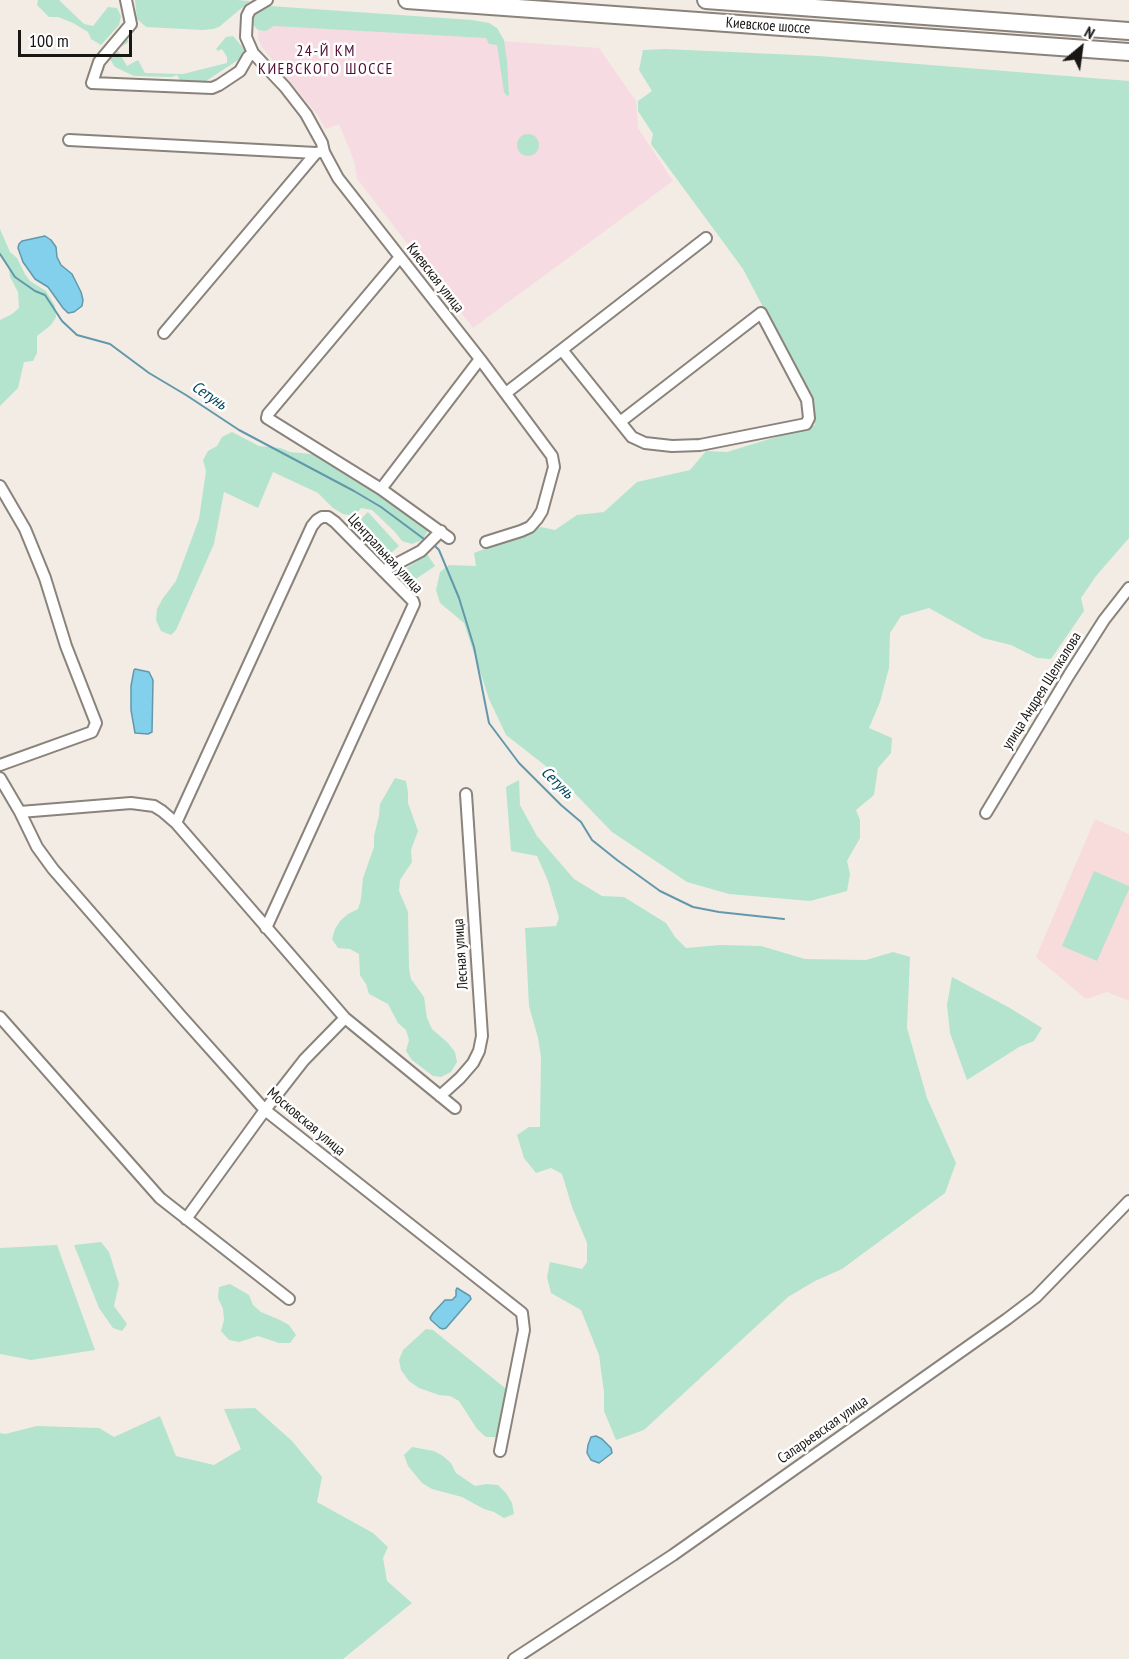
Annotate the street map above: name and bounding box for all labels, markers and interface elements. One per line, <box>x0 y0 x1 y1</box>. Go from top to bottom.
street label: Киевское шоссе <box>725 14 811 38</box>
scale bar <box>21 18 135 56</box>
north arrow <box>1051 18 1111 78</box>
text: N <box>1081 21 1098 43</box>
text: 100 m <box>29 29 69 52</box>
district label: 24-Й КМ КИЕВСКОГО ШОССЕ <box>258 41 394 79</box>
street label: Киевская улица <box>402 240 468 316</box>
water label: Сетунь <box>188 378 230 414</box>
street label: Центральная улица <box>344 511 426 597</box>
street label: улица Андрея Щелкалова <box>999 629 1085 753</box>
water label: Сетунь <box>537 763 577 803</box>
street label: Лесная улица <box>450 918 472 990</box>
street label: Московская улица <box>263 1084 349 1160</box>
street label: Саларьевская улица <box>774 1392 872 1468</box>

